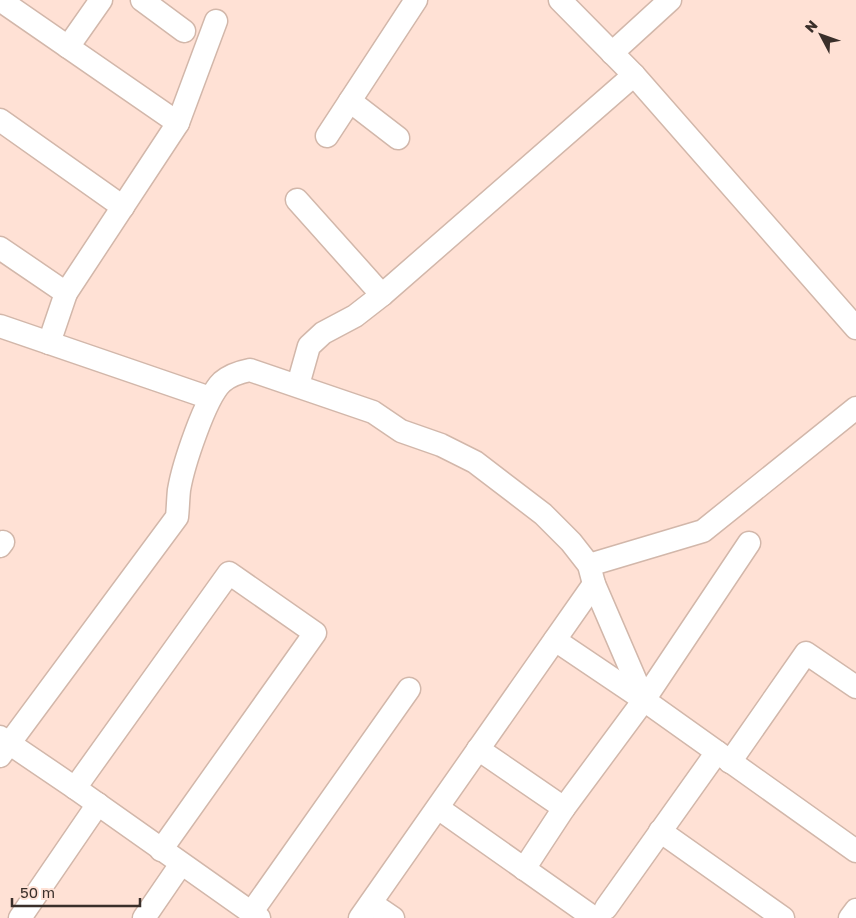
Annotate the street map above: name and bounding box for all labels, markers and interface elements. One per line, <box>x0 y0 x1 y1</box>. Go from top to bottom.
north arrow <box>796 10 846 60</box>
text: N <box>801 17 821 36</box>
scale bar <box>12 876 140 908</box>
text: 50 m <box>20 883 55 901</box>

